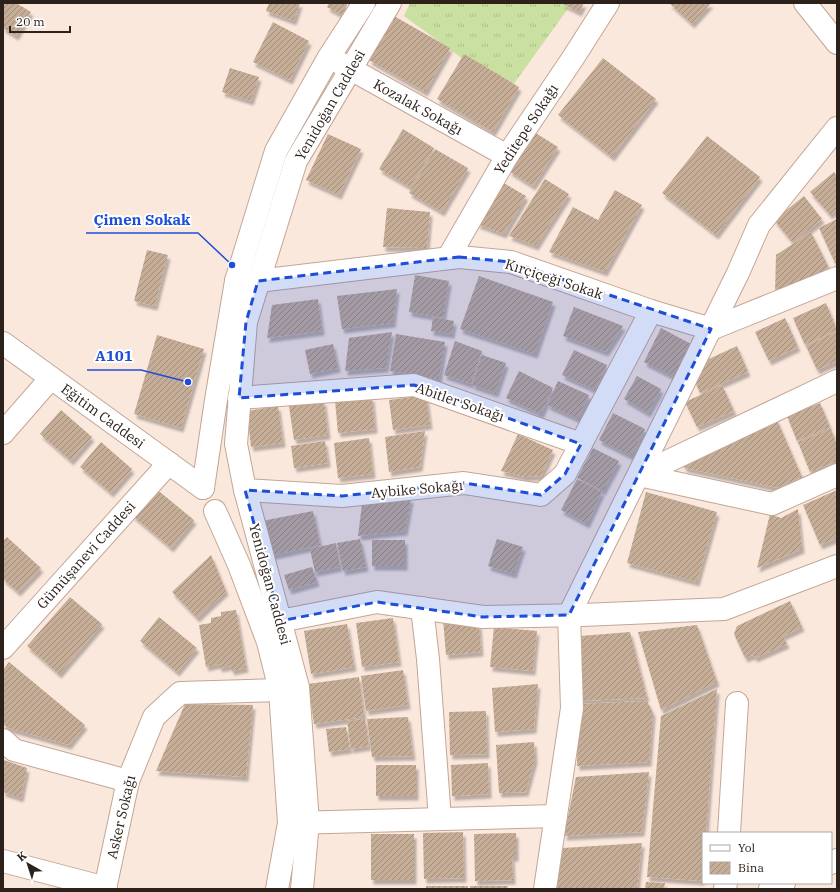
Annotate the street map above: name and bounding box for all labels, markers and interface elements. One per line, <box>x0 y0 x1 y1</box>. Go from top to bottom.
scale bar <box>10 8 70 34</box>
text: 20 m <box>16 14 45 29</box>
street label: Yenidoğan Caddesi <box>291 46 369 164</box>
street label: Kozalak Sokağı <box>370 75 466 139</box>
street label: Yeditepe Sokağı <box>490 80 562 178</box>
callout: Çimen Sokak <box>86 206 198 233</box>
text: Çimen Sokak <box>94 210 191 229</box>
street label: Kırçiçeği Sokak <box>503 255 606 304</box>
callout: A101 <box>87 343 141 370</box>
text: A101 <box>95 346 133 365</box>
street label: Abitler Sokağı <box>413 378 507 426</box>
street label: Eğitim Caddesi <box>58 380 148 452</box>
street label: Aybike Sokağı <box>370 476 464 502</box>
street label: Gümüşanevi Caddesi <box>33 497 139 613</box>
street label: Yenidoğan Caddesi <box>245 521 295 647</box>
street label: Asker Sokağı <box>103 773 139 861</box>
legend <box>702 832 832 884</box>
text: Yol <box>738 840 756 855</box>
north arrow <box>8 844 48 884</box>
text: K <box>14 848 30 864</box>
text: Bina <box>738 860 764 875</box>

